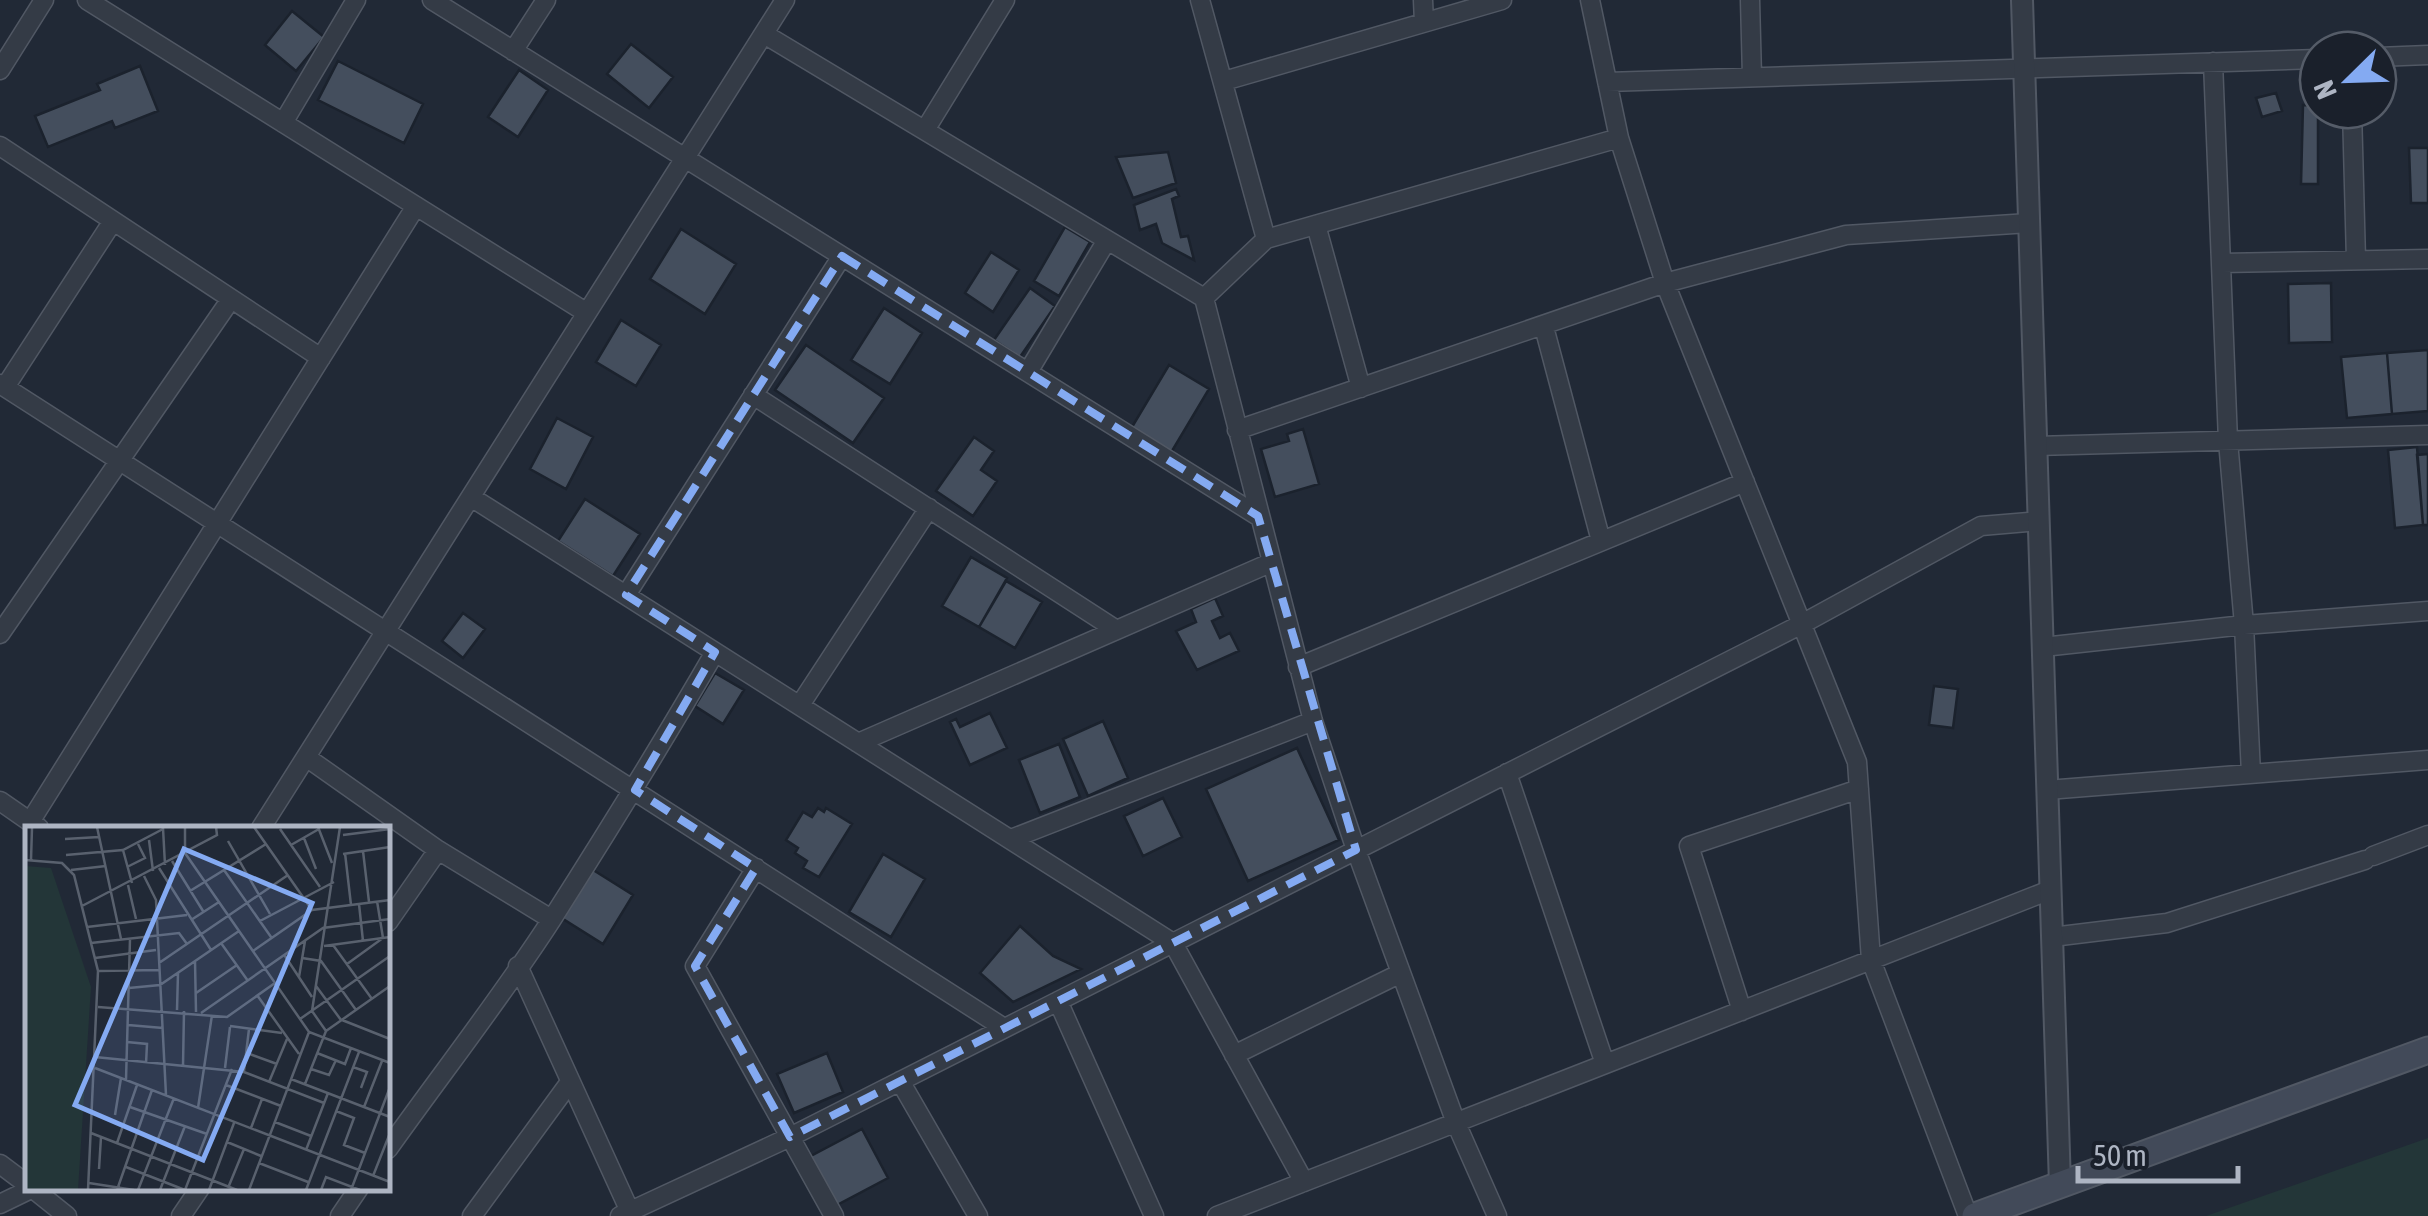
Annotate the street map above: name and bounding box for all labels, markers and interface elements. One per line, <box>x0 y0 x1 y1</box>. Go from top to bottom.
north arrow <box>2298 30 2398 130</box>
text: N <box>2307 76 2343 104</box>
inset map <box>25 826 390 1191</box>
scale bar <box>2078 1121 2238 1183</box>
text: 50 m <box>2093 1138 2147 1172</box>

